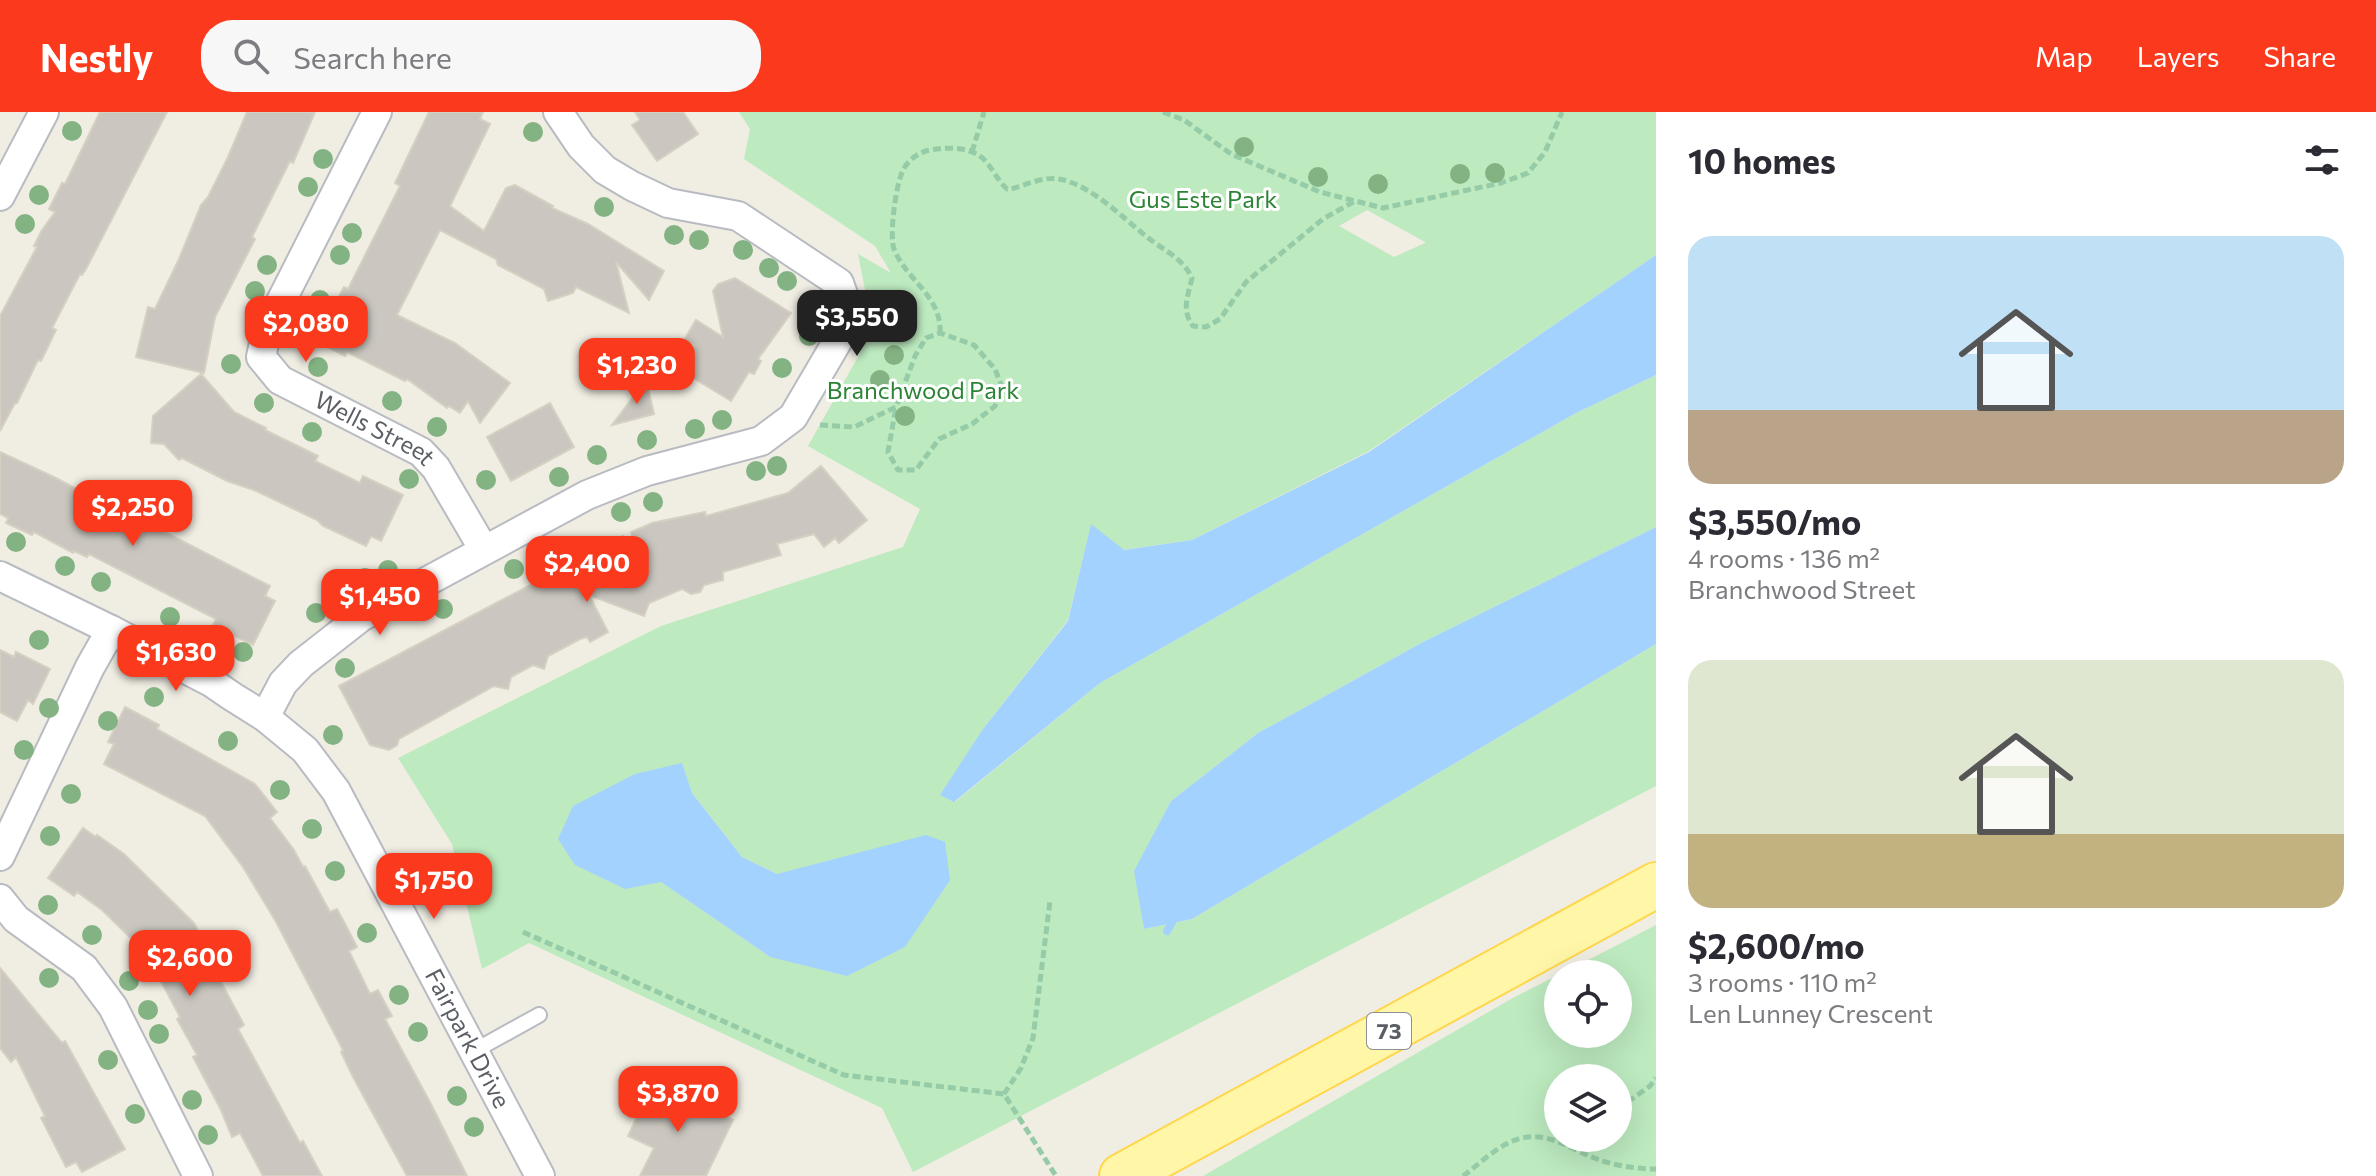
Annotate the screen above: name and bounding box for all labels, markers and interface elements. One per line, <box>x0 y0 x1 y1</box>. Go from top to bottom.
search box <box>201 20 761 92</box>
text: Nestly <box>40 33 153 80</box>
icon: search <box>229 34 273 78</box>
text: Search here <box>293 38 452 75</box>
text: Map <box>2035 39 2093 73</box>
text: Layers <box>2137 39 2219 73</box>
text: Share <box>2263 39 2336 73</box>
icon: filters <box>2300 138 2344 182</box>
text: 10 homes <box>1688 139 1836 181</box>
park label: Gus Este Park <box>1129 184 1277 213</box>
icon: home <box>1944 288 2088 432</box>
pin: $3,550 <box>792 290 922 358</box>
pin: $2,080 <box>241 296 371 364</box>
text: $3,550 <box>815 300 899 331</box>
text: $2,080 <box>263 306 349 337</box>
pin: $1,230 <box>572 338 702 406</box>
text: $1,230 <box>597 348 677 379</box>
park label: Branchwood Park <box>827 375 1019 404</box>
street label: Wells Street <box>310 384 442 471</box>
pin: $2,250 <box>68 480 198 548</box>
text: $2,250 <box>91 490 175 521</box>
text: $3,550/mo <box>1688 500 1861 542</box>
pin: $2,400 <box>522 536 652 604</box>
text: 4 rooms · 136 m² <box>1688 542 1880 573</box>
text: $2,400 <box>544 546 630 577</box>
pin: $1,450 <box>315 569 445 637</box>
text: Branchwood Street <box>1688 573 1916 604</box>
text: $1,450 <box>339 579 421 610</box>
pin: $1,630 <box>111 625 241 693</box>
text: $1,630 <box>135 635 217 666</box>
icon: home <box>1944 712 2088 856</box>
pin: $1,750 <box>369 853 499 921</box>
text: $1,750 <box>394 863 474 894</box>
text: $2,600/mo <box>1688 924 1865 966</box>
pin: $2,600 <box>125 930 255 998</box>
text: $2,600 <box>147 940 233 971</box>
map controls <box>1544 960 1632 1152</box>
button: locate <box>1544 960 1632 1048</box>
street label: Fairpark Drive <box>420 963 517 1113</box>
text: 3 rooms · 110 m² <box>1688 966 1877 997</box>
text: Len Lunney Crescent <box>1688 997 1933 1028</box>
road number: 73 <box>1367 1013 1411 1049</box>
button: layers <box>1544 1064 1632 1152</box>
pin: $3,870 <box>613 1066 743 1134</box>
text: $3,870 <box>636 1076 720 1107</box>

